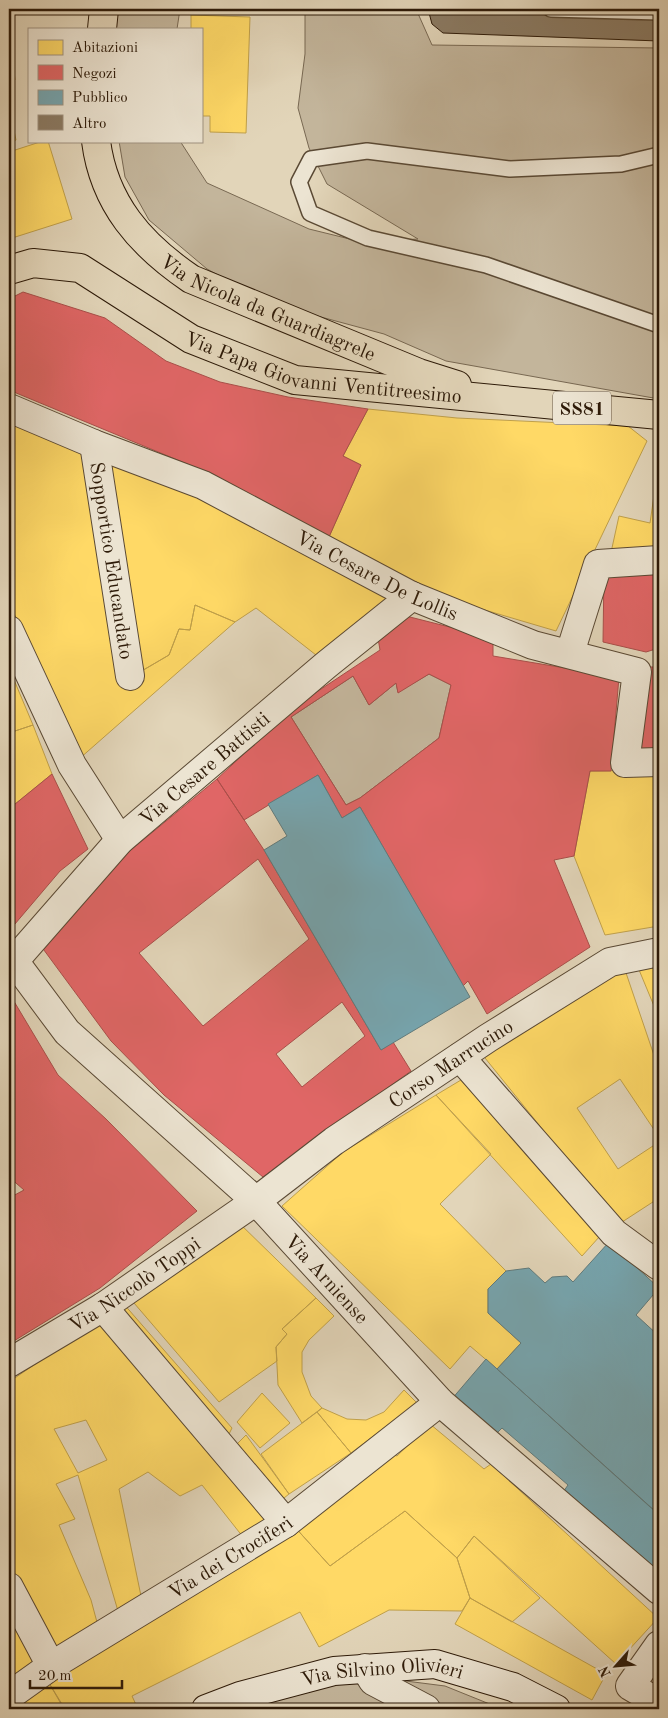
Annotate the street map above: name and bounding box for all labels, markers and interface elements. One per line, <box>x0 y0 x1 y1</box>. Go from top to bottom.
legend <box>28 28 202 142</box>
text: Abitazioni <box>72 41 138 56</box>
text: Negozi <box>72 67 117 82</box>
text: Pubblico <box>72 91 128 106</box>
text: Altro <box>72 117 106 132</box>
street label: Via Nicola da Guardiagrele <box>155 252 378 366</box>
street label: Via Papa Giovanni Ventitreesimo <box>182 330 463 408</box>
road number: SS81 <box>553 392 611 424</box>
street label: Sopportico Educandato <box>85 461 135 661</box>
street label: Via Cesare De Lollis <box>292 528 460 625</box>
street label: Via Cesare Battisti <box>137 709 274 831</box>
street label: Corso Marrucino <box>386 1017 517 1113</box>
street label: Via Arniense <box>280 1232 371 1328</box>
street label: Via Niccolò Toppi <box>66 1235 205 1337</box>
street label: Via dei Crociferi <box>165 1514 297 1604</box>
north arrow <box>590 1640 640 1690</box>
street label: Via Silvino Olivieri <box>299 1656 465 1691</box>
scale bar <box>30 1658 122 1690</box>
text: N <box>597 1663 614 1679</box>
text: 20 m <box>38 1669 72 1684</box>

